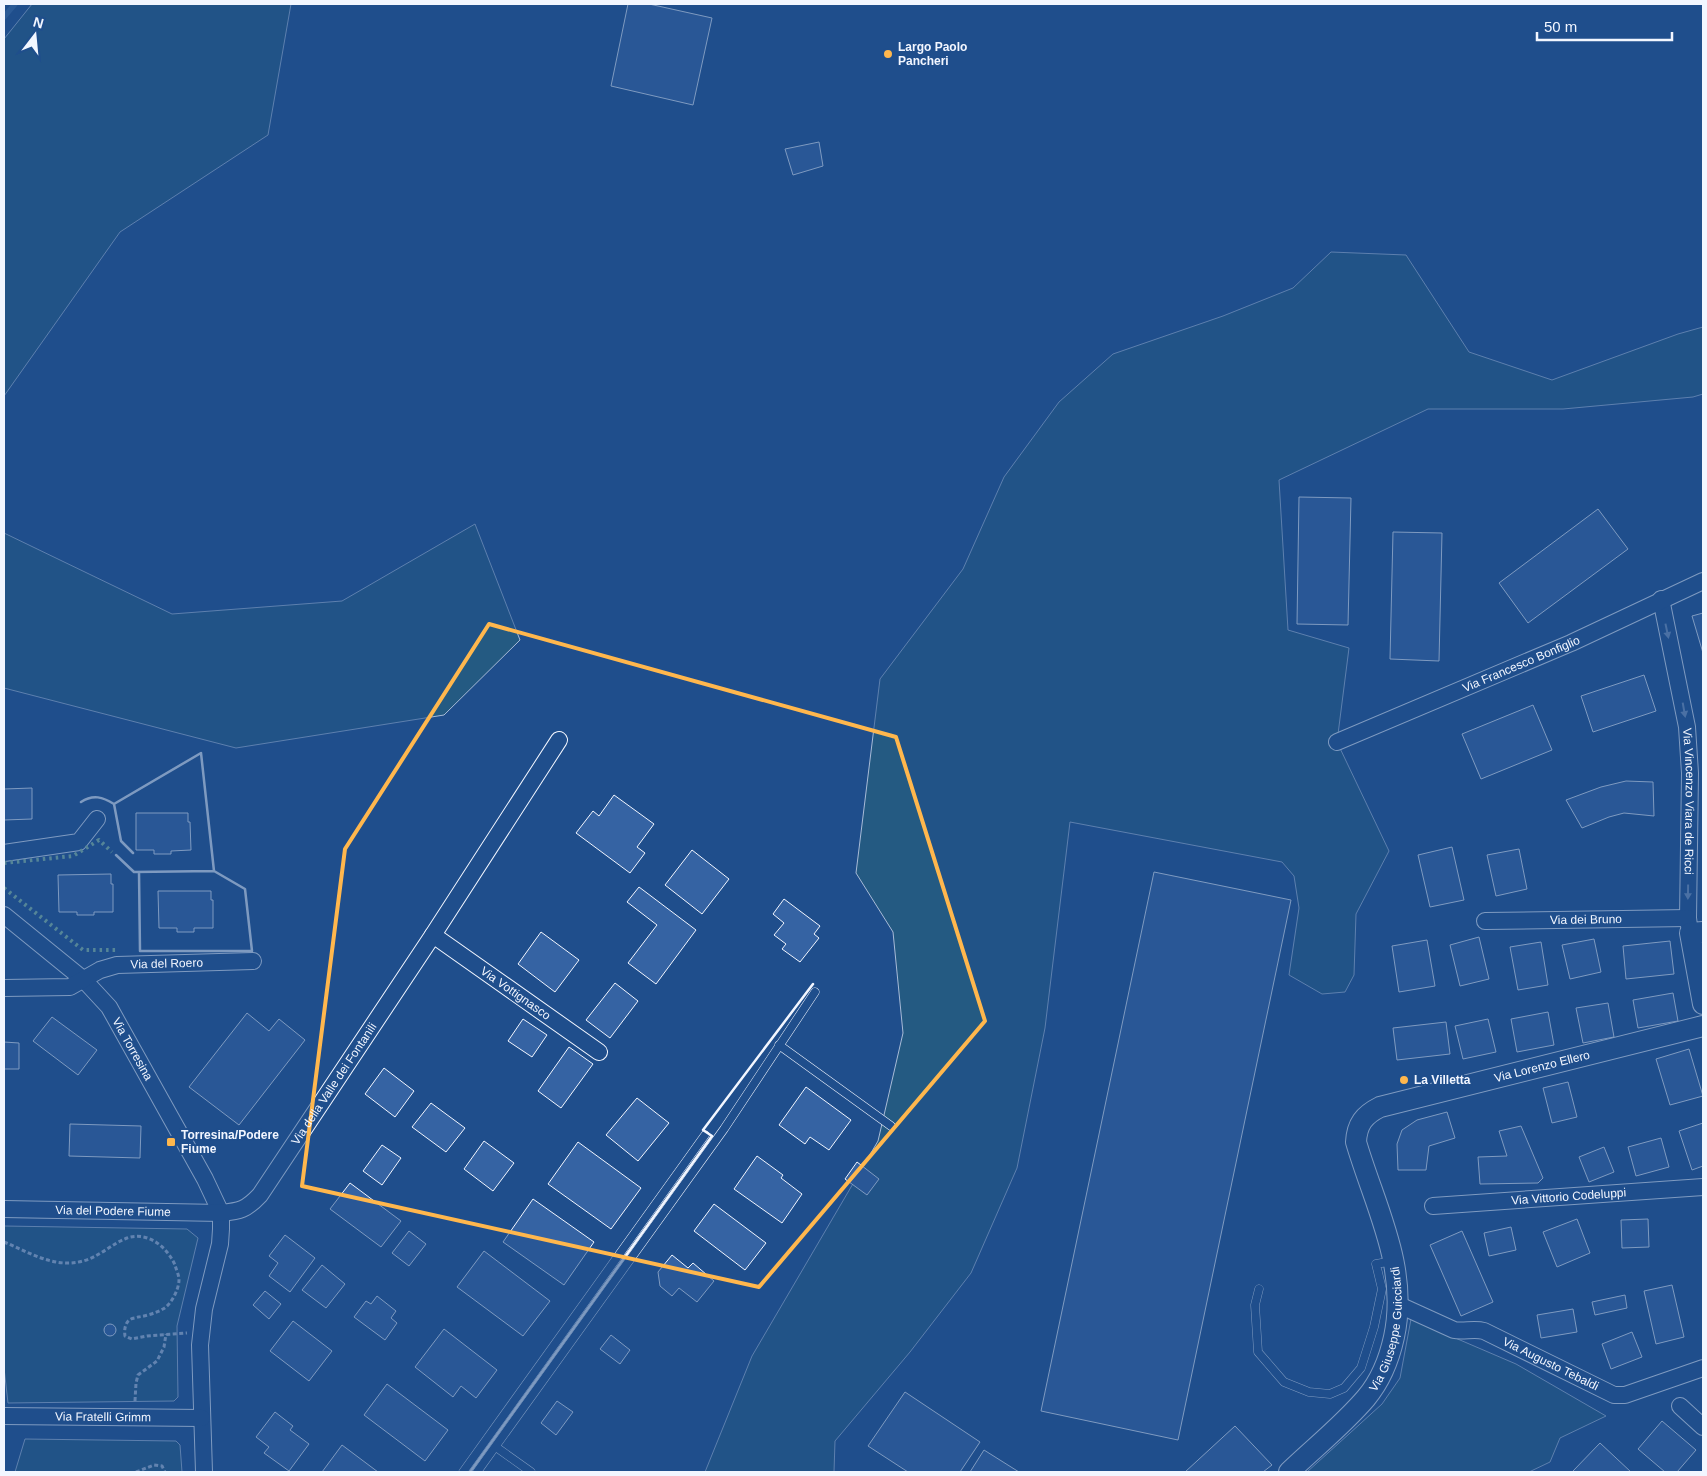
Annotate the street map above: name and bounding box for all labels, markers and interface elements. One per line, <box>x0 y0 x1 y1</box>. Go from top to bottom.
north arrow <box>10 10 60 60</box>
scale bar <box>1537 10 1672 42</box>
text: N <box>32 13 46 32</box>
text: 50 m <box>1544 18 1577 35</box>
place label: Largo Paolo Pancheri <box>898 40 967 68</box>
marker: Largo Paolo Pancheri <box>882 48 894 60</box>
one-way arrow <box>1664 623 1672 639</box>
street label: Via Francesco Bonfiglio <box>1460 633 1582 695</box>
one-way arrow <box>1681 703 1689 719</box>
street label: Via Vincenzo Viara de Ricci <box>1680 727 1697 875</box>
one-way arrow <box>1684 884 1692 900</box>
street label: Via dei Bruno <box>1550 912 1622 927</box>
street label: Via del Roero <box>130 955 204 972</box>
street label: Via Vottignasco <box>478 964 554 1023</box>
street label: Via Torresina <box>109 1015 156 1083</box>
street label: Via della Valle dei Fontanili <box>288 1020 379 1147</box>
street label: Via Lorenzo Ellero <box>1493 1048 1592 1085</box>
place label: La Villetta <box>1414 1073 1471 1087</box>
marker: La Villetta <box>1398 1074 1410 1086</box>
place label: Torresina/Podere Fiume <box>181 1128 279 1156</box>
marker: Torresina/Podere Fiume <box>165 1136 177 1148</box>
street label: Via Vittorio Codeluppi <box>1511 1185 1627 1207</box>
street label: Via del Podere Fiume <box>55 1203 171 1219</box>
street label: Via Giuseppe Guicciardi <box>1366 1266 1405 1394</box>
street label: Via Augusto Tebaldi <box>1501 1334 1601 1393</box>
street label: Via Fratelli Grimm <box>55 1410 151 1424</box>

